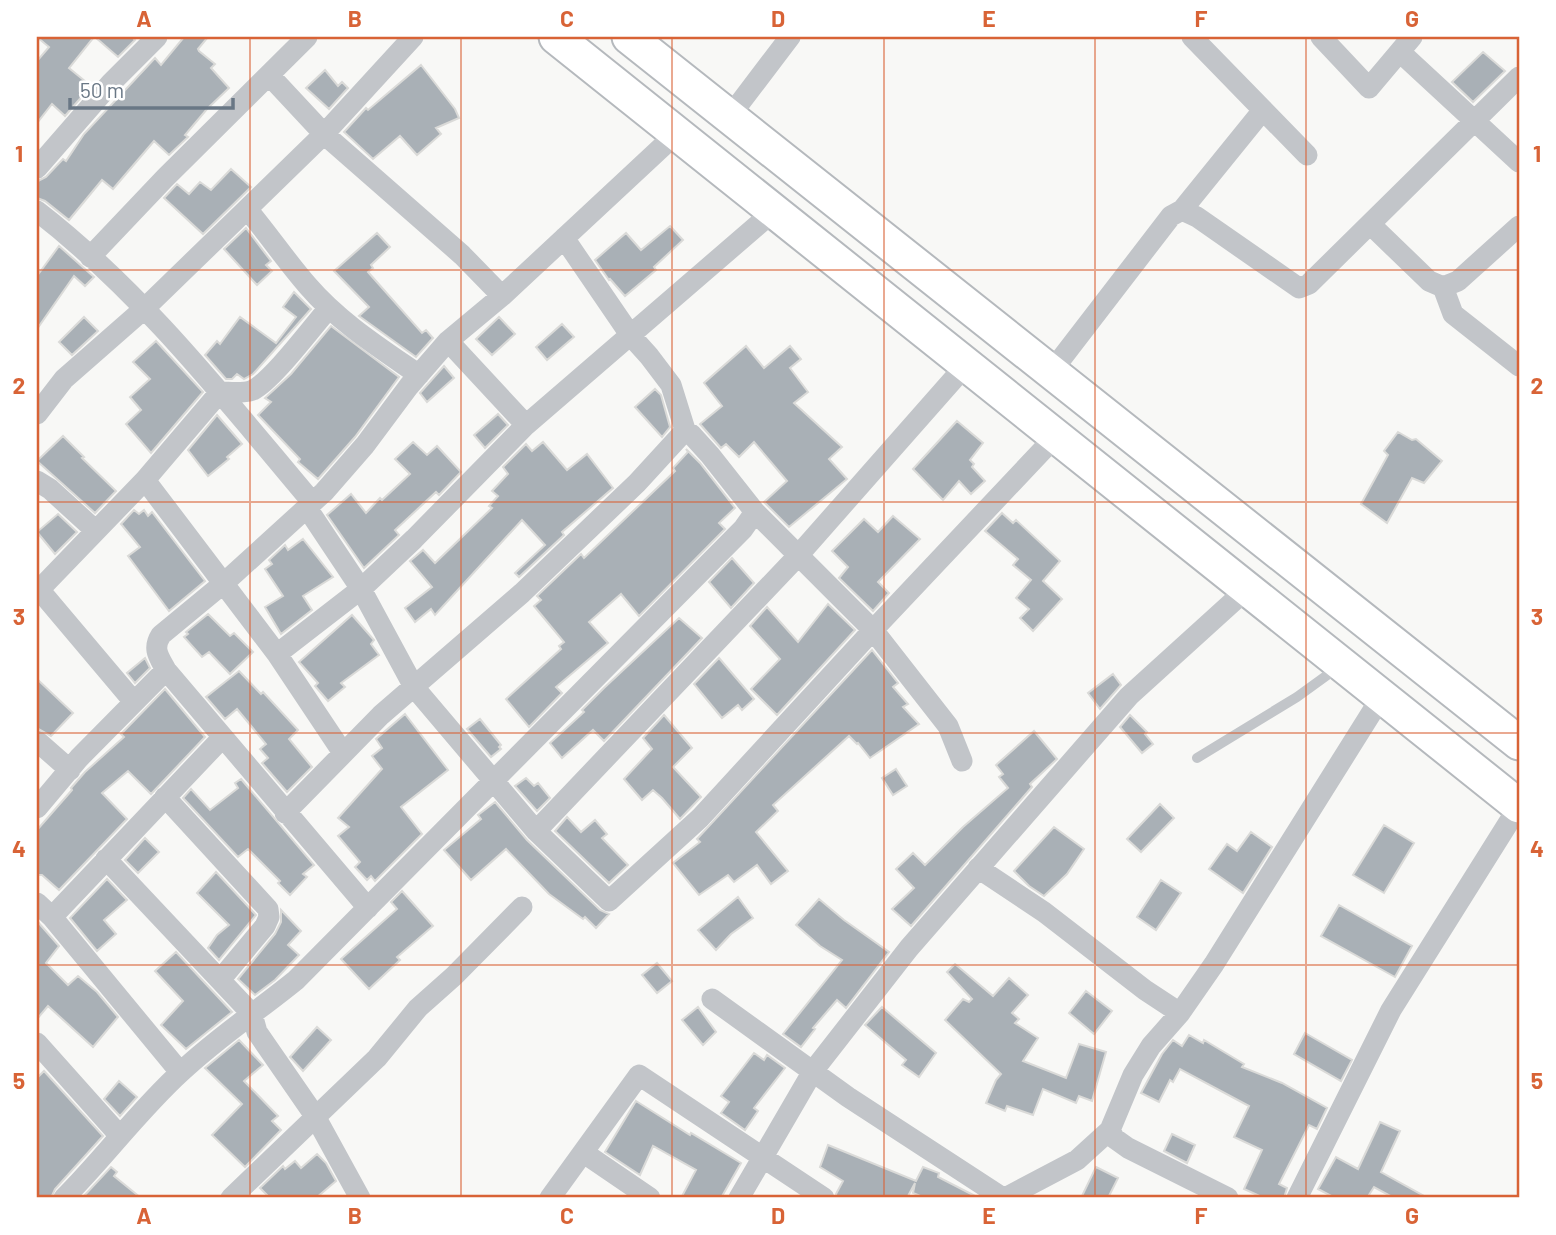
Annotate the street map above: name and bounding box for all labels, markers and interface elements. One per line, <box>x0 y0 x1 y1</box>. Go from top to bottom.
text: A <box>136 4 152 32</box>
text: B <box>348 4 362 32</box>
text: C <box>560 4 574 32</box>
text: D <box>771 4 785 32</box>
text: E <box>982 4 996 32</box>
text: F <box>1195 4 1208 32</box>
text: G <box>1405 4 1419 32</box>
scale bar <box>70 66 233 110</box>
text: 50 m <box>80 77 124 102</box>
text: 1 <box>15 139 23 167</box>
text: 1 <box>1533 139 1541 167</box>
text: 2 <box>13 371 25 399</box>
text: 2 <box>1531 371 1543 399</box>
text: 3 <box>13 602 25 630</box>
text: 3 <box>1531 602 1543 630</box>
text: 4 <box>12 834 26 862</box>
text: 4 <box>1530 834 1544 862</box>
text: 5 <box>13 1066 25 1094</box>
text: 5 <box>1531 1066 1543 1094</box>
text: A <box>136 1201 152 1229</box>
text: B <box>348 1201 362 1229</box>
text: C <box>560 1201 574 1229</box>
text: D <box>771 1201 785 1229</box>
text: E <box>982 1201 996 1229</box>
text: F <box>1195 1201 1208 1229</box>
text: G <box>1405 1201 1419 1229</box>

